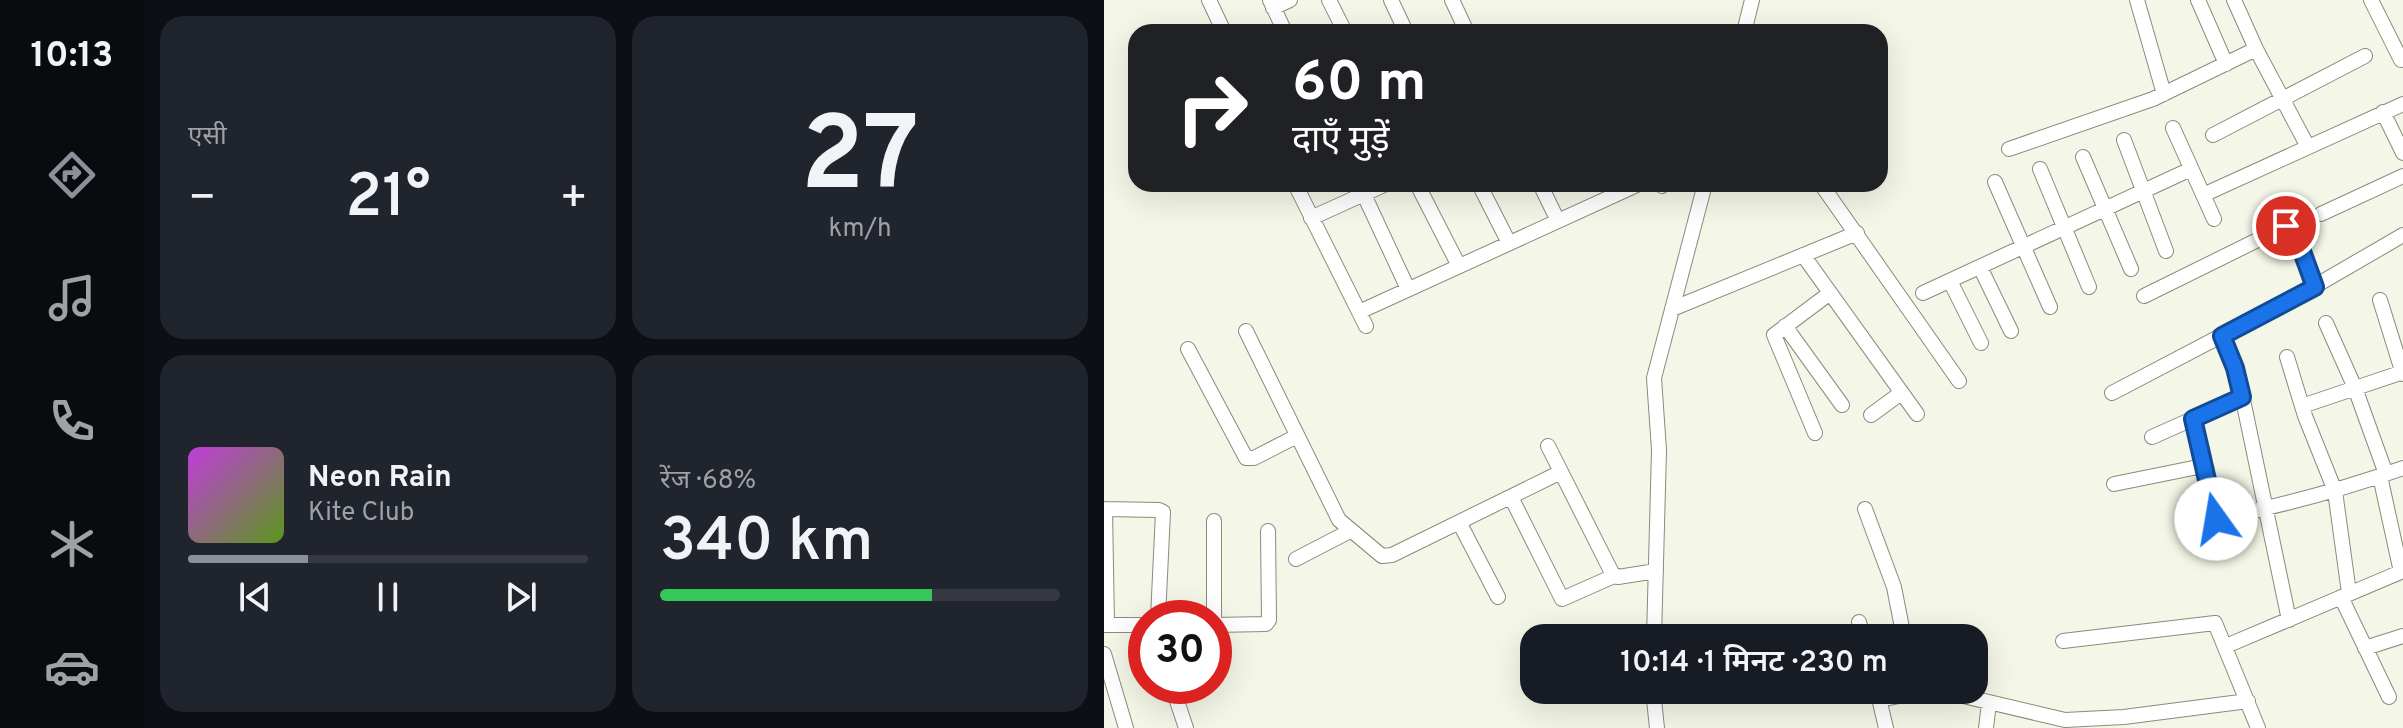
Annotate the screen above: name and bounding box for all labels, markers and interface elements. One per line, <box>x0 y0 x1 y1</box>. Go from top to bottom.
text: 10:13 <box>31 34 113 80</box>
text: 60 m <box>1292 50 1426 120</box>
icon: right <box>1160 56 1264 160</box>
text: 27 <box>801 95 919 227</box>
text: दाएँ मुड़ें <box>1292 119 1390 165</box>
text: एसी <box>188 121 227 154</box>
icon: directions <box>44 147 100 203</box>
text: 21° <box>346 162 431 238</box>
text: − <box>188 172 216 228</box>
text: + <box>560 172 588 228</box>
pin <box>2252 192 2320 260</box>
icon: arrive <box>2264 204 2308 248</box>
text: km/h <box>828 213 892 246</box>
icon: music <box>44 270 100 326</box>
icon: phone <box>44 393 100 449</box>
text: Neon Rain <box>308 460 452 497</box>
text: रेंज · 68% <box>660 465 756 498</box>
position arrow <box>2174 477 2258 561</box>
text: Kite Club <box>308 497 414 530</box>
text: 340 km <box>660 506 873 582</box>
icon: climate <box>44 516 100 572</box>
icon: previous <box>233 575 277 619</box>
icon: pause <box>366 575 410 619</box>
icon: next <box>499 575 543 619</box>
speed limit sign: 30 <box>1128 600 1232 704</box>
icon: car <box>44 639 100 695</box>
text: 10:14 · 1 मिनट · 230 m <box>1620 645 1888 682</box>

